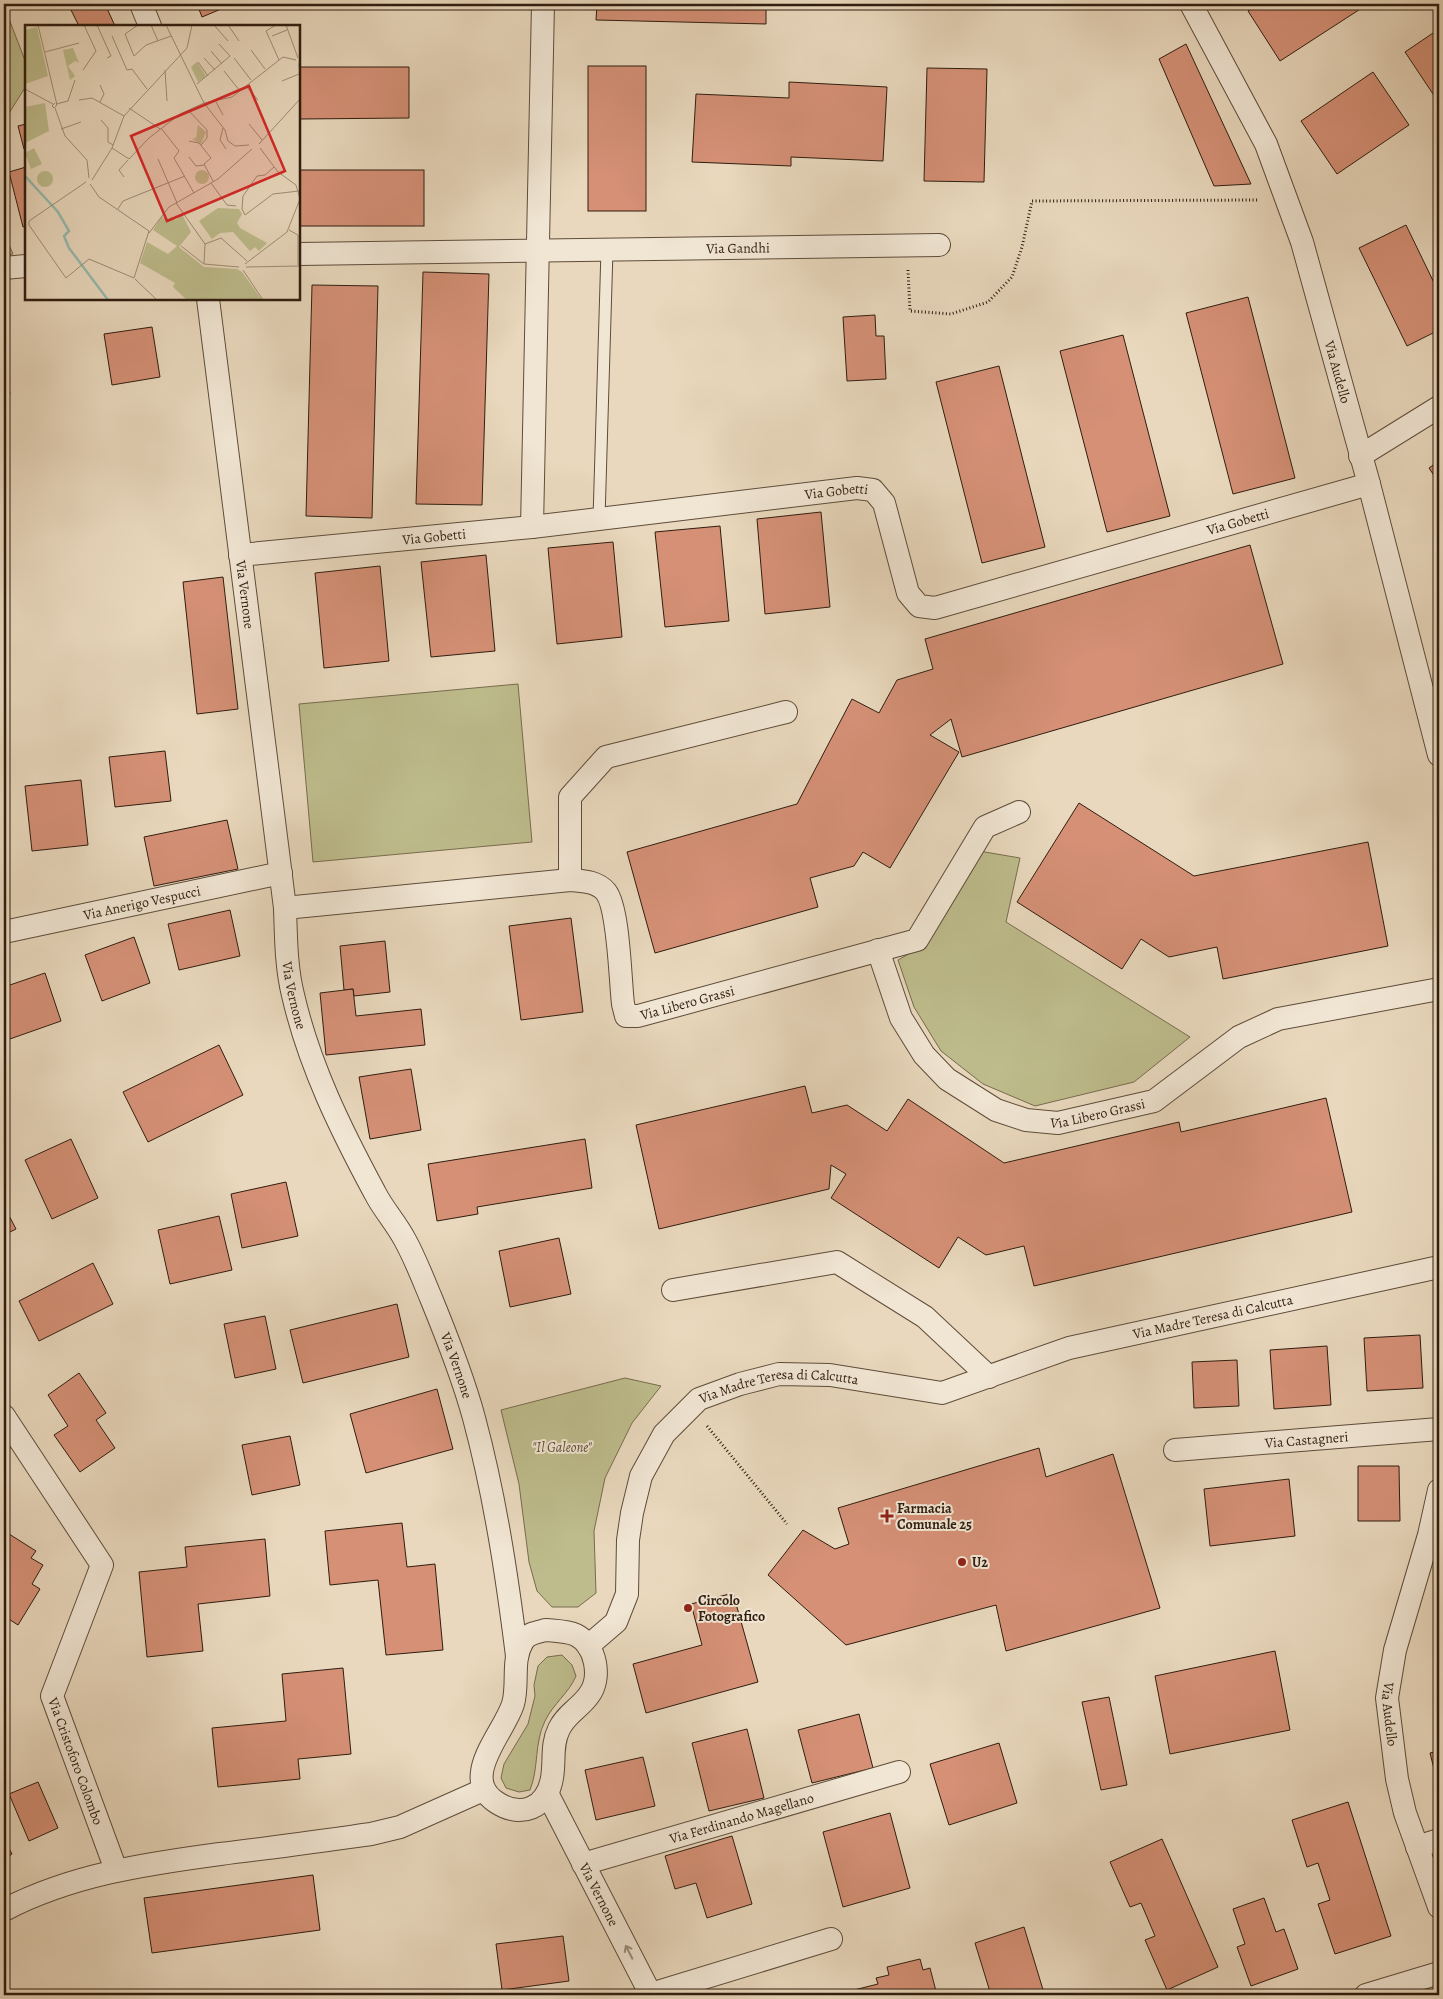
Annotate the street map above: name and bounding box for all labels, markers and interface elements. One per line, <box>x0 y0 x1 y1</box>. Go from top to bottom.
inset map <box>25 25 300 300</box>
street label: Via Gandhi <box>705 238 770 258</box>
street label: Via Audello <box>1320 337 1356 405</box>
street label: Via Gobetti <box>803 478 869 504</box>
street label: Via Gobetti <box>1203 504 1271 540</box>
street label: Via Gobetti <box>400 524 467 549</box>
street label: Via Vernone <box>231 558 259 630</box>
street label: Via Anerigo Vespucci <box>81 881 202 925</box>
street label: Via Vernone <box>278 960 311 1032</box>
street label: Via Libero Grassi <box>637 981 737 1025</box>
street label: Via Libero Grassi <box>1048 1094 1147 1133</box>
street label: Via Madre Teresa di Calcutta <box>1130 1290 1295 1343</box>
street label: Via Vernone <box>436 1329 477 1401</box>
street label: Via Madre Teresa di Calcutta <box>695 1364 861 1408</box>
street label: Via Castagneri <box>1263 1427 1349 1452</box>
park label: "Il Galeone" <box>532 1438 593 1457</box>
place label: Farmacia Comunale 25 <box>897 1499 972 1534</box>
marker: Farmacia Comunale 25 <box>881 1510 893 1522</box>
place label: U2 <box>972 1553 988 1572</box>
marker: U2 <box>956 1556 968 1568</box>
place label: Circolo Fotografico <box>698 1591 765 1626</box>
marker: Circolo Fotografico <box>682 1602 694 1614</box>
street label: Via Audello <box>1377 1680 1402 1747</box>
street label: Via Cristoforo Colombo <box>44 1694 108 1827</box>
street label: Via Ferdinando Magellano <box>666 1788 816 1848</box>
street label: Via Vernone <box>574 1858 623 1929</box>
one-way arrow <box>624 1945 633 1960</box>

